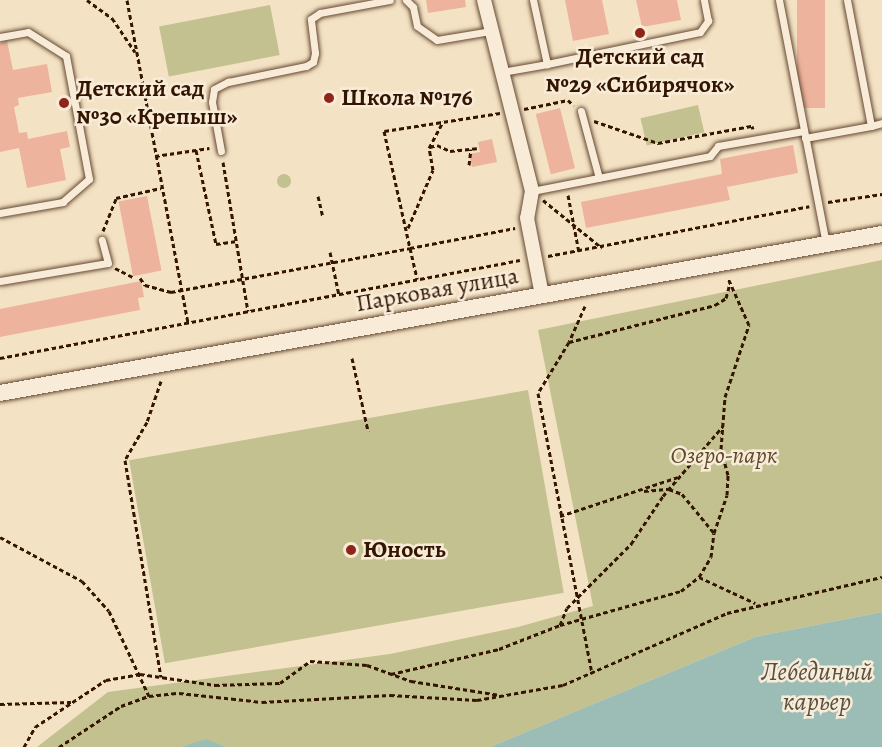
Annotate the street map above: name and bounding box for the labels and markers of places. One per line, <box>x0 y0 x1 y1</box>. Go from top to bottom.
marker: Детский сад №29 «Сибирячок» <box>633 26 647 40</box>
place label: Детский сад №29 «Сибирячок» <box>546 43 734 99</box>
place label: Детский сад №30 «Крепыш» <box>76 75 238 131</box>
place label: Школа №176 <box>341 84 473 112</box>
marker: Школа №176 <box>322 91 336 105</box>
marker: Детский сад №30 «Крепыш» <box>57 96 71 110</box>
place label: Юность <box>363 536 446 564</box>
marker: Юность <box>344 543 358 557</box>

